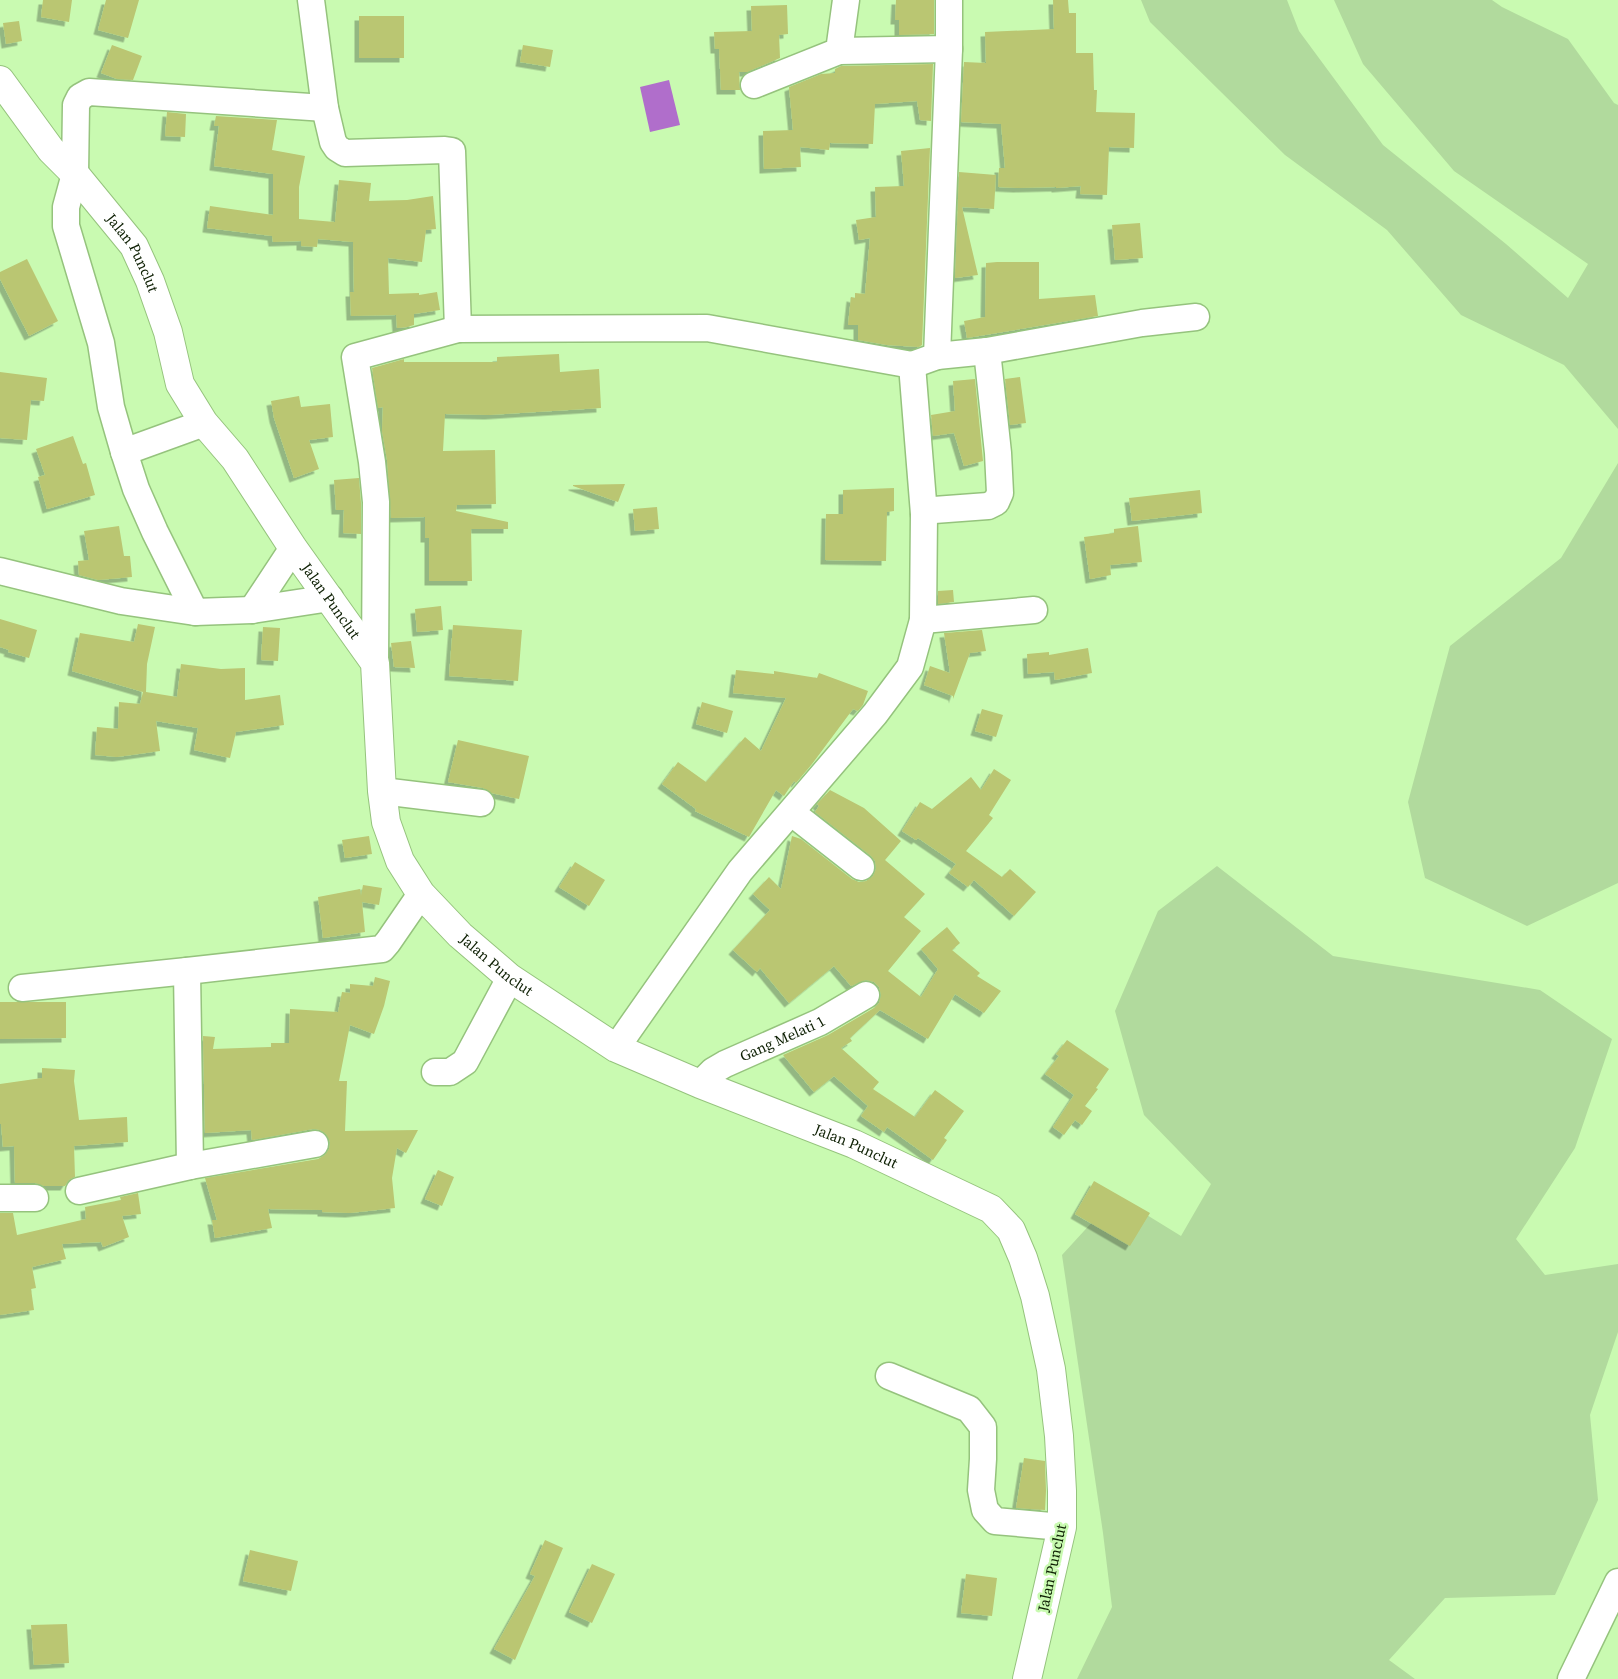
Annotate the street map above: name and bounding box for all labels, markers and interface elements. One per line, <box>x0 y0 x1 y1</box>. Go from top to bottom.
street label: Jalan Punclut <box>101 208 164 295</box>
street label: Jalan Punclut <box>296 557 366 643</box>
street label: Jalan Punclut <box>455 928 538 1001</box>
street label: Gang Melati 1 <box>736 1010 829 1066</box>
street label: Jalan Punclut <box>810 1118 901 1173</box>
street label: Jalan Punclut <box>1032 1522 1071 1615</box>

